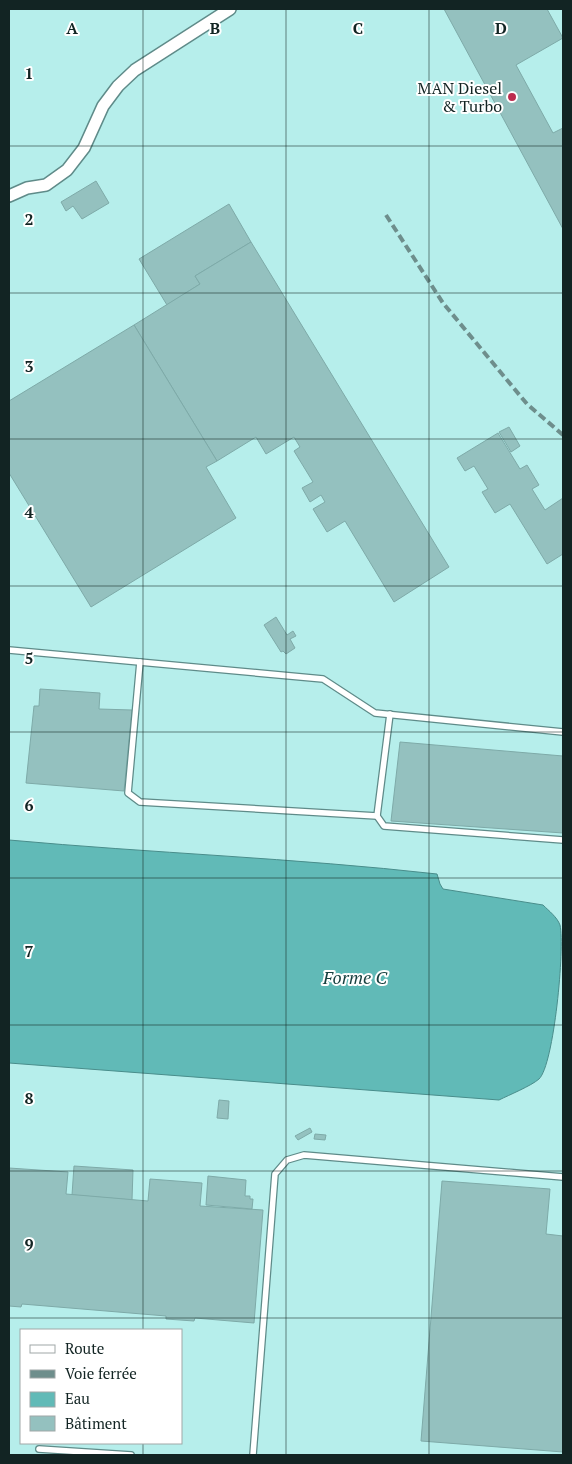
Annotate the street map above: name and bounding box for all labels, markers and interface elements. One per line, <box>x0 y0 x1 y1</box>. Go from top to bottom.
text: A <box>66 17 78 39</box>
text: B <box>210 17 220 39</box>
text: C <box>353 17 363 39</box>
text: D <box>495 17 507 39</box>
text: 1 <box>24 62 34 84</box>
place label: MAN Diesel & Turbo <box>418 77 502 117</box>
marker: MAN Diesel & Turbo <box>506 91 518 103</box>
text: 2 <box>24 208 34 230</box>
text: 3 <box>24 355 34 377</box>
text: 4 <box>24 501 34 523</box>
text: 5 <box>24 647 34 669</box>
text: 6 <box>24 794 34 816</box>
text: 7 <box>24 940 34 962</box>
water label: Forme C <box>322 965 389 989</box>
text: 8 <box>24 1087 34 1109</box>
text: 9 <box>24 1233 34 1255</box>
legend <box>20 1329 182 1444</box>
text: Route <box>65 1338 104 1358</box>
text: Voie ferrée <box>65 1363 137 1383</box>
text: Eau <box>65 1388 90 1408</box>
text: Bâtiment <box>65 1413 127 1433</box>

